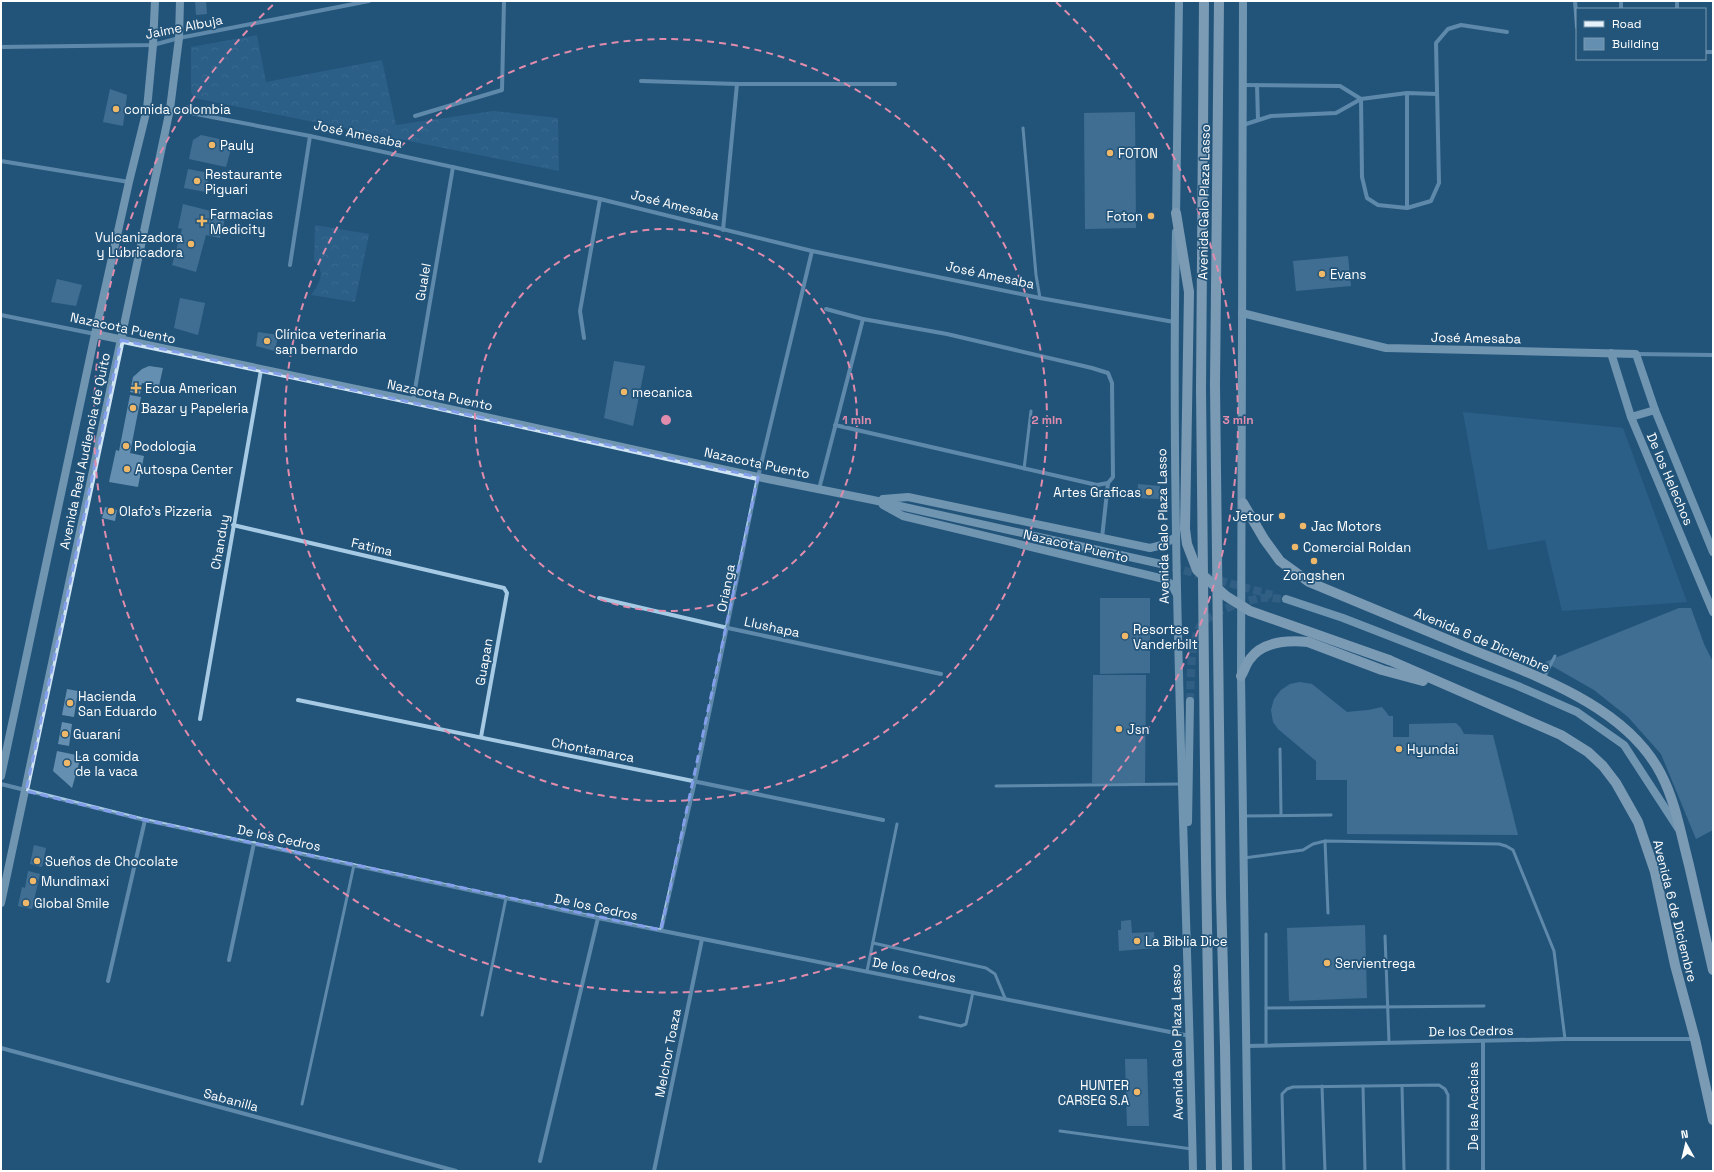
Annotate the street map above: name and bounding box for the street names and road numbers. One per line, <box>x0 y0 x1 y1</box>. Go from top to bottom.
street label: Jaime Albuja <box>144 11 225 43</box>
street label: José Amesaba <box>312 116 404 152</box>
street label: Avenida Galo Plaza Lasso <box>1194 124 1214 280</box>
street label: José Amesaba <box>629 186 721 224</box>
street label: José Amesaba <box>944 257 1036 293</box>
street label: Gualel <box>411 262 435 302</box>
street label: Nazacota Puento <box>69 309 177 347</box>
street label: José Amesaba <box>1431 329 1522 347</box>
street label: Avenida Real Audiencia de Quito <box>56 351 114 551</box>
street label: Nazacota Puento <box>386 376 494 414</box>
street label: De los Helechos <box>1643 430 1697 528</box>
street label: Nazacota Puento <box>703 444 811 482</box>
street label: Avenida Galo Plaza Lasso <box>1153 448 1173 604</box>
street label: Chanduy <box>207 513 233 571</box>
street label: Nazacota Puento <box>1022 526 1130 566</box>
street label: Fatima <box>350 534 395 560</box>
street label: Orianga <box>713 562 739 613</box>
street label: Avenida 6 de Diciembre <box>1412 604 1552 676</box>
street label: Llushapa <box>743 613 802 641</box>
street label: Guapan <box>471 637 497 687</box>
street label: Chontamarca <box>550 734 636 766</box>
street label: De los Cedros <box>236 821 322 855</box>
street label: Avenida 6 de Diciembre <box>1649 838 1701 984</box>
street label: De los Cedros <box>553 890 639 924</box>
street label: De los Cedros <box>871 954 957 986</box>
street label: Avenida Galo Plaza Lasso <box>1167 964 1187 1120</box>
street label: Melchor Toaza <box>651 1007 685 1099</box>
street label: De los Cedros <box>1428 1022 1514 1040</box>
street label: De las Acacias <box>1465 1061 1482 1150</box>
street label: Sabanilla <box>202 1085 261 1116</box>

